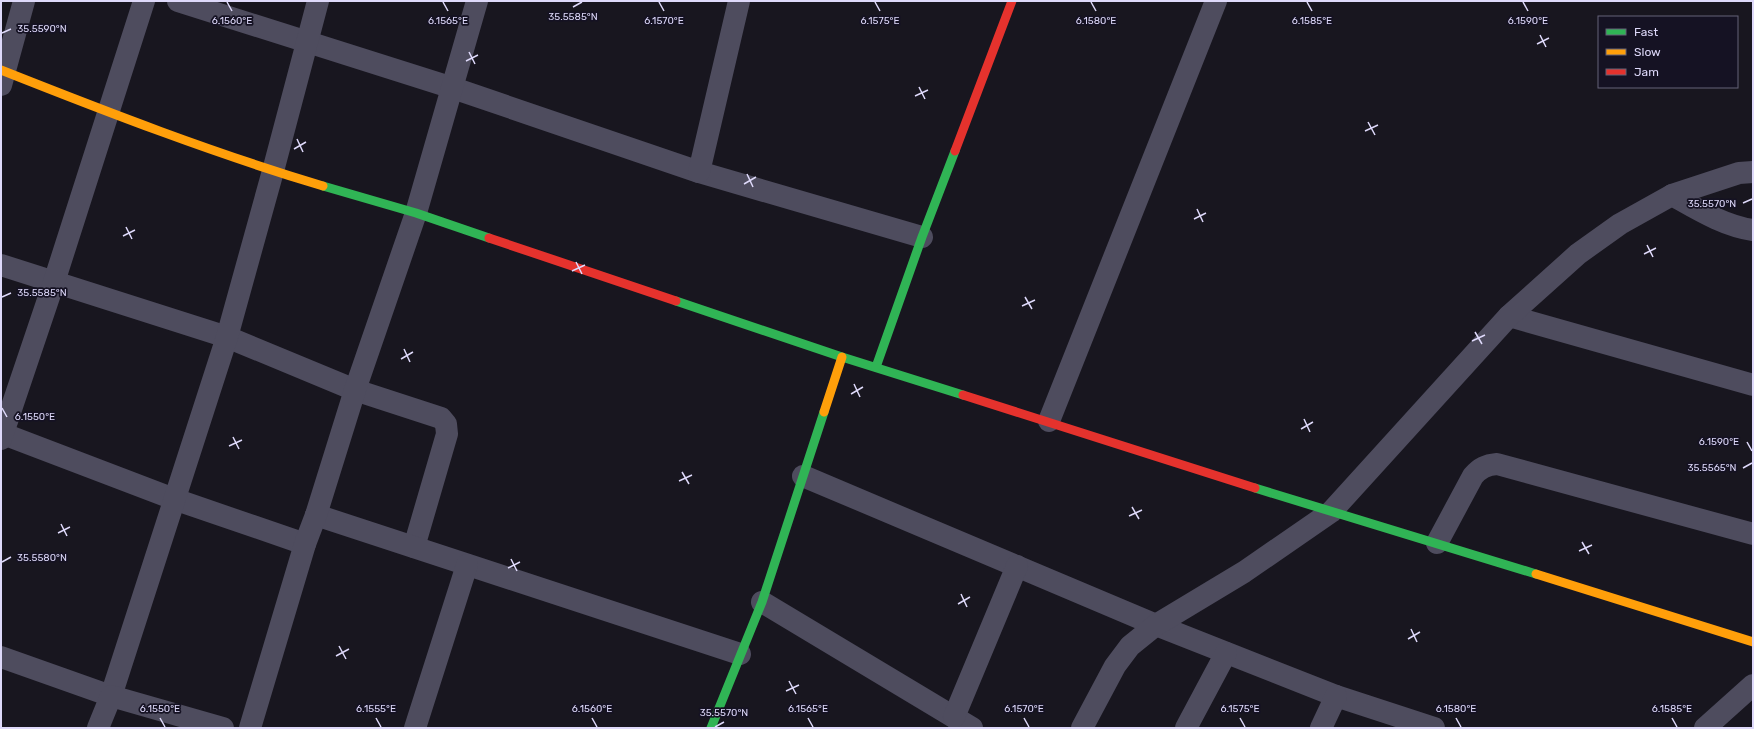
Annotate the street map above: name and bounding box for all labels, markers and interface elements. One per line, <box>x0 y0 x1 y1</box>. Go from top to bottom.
text: 35.5585°N <box>548 11 598 23</box>
text: 6.1560°E <box>212 15 252 27</box>
text: 6.1565°E <box>428 15 468 27</box>
text: 6.1570°E <box>644 15 684 27</box>
text: 6.1575°E <box>860 15 900 27</box>
text: 6.1580°E <box>1076 15 1116 27</box>
text: 6.1585°E <box>1292 15 1332 27</box>
text: 6.1590°E <box>1508 15 1548 27</box>
legend <box>1598 16 1738 88</box>
text: 35.5590°N <box>17 23 67 35</box>
text: Fast <box>1634 25 1658 39</box>
text: Slow <box>1634 45 1661 59</box>
text: Jam <box>1634 65 1659 79</box>
text: 35.5570°N <box>1688 198 1736 210</box>
text: 35.5585°N <box>17 287 67 299</box>
text: 6.1550°E <box>15 411 55 423</box>
text: 6.1590°E <box>1699 436 1739 448</box>
text: 35.5565°N <box>1687 462 1737 474</box>
text: 35.5580°N <box>17 552 67 564</box>
text: 6.1550°E <box>140 703 180 715</box>
text: 6.1555°E <box>356 703 396 715</box>
text: 6.1560°E <box>572 703 612 715</box>
text: 6.1565°E <box>788 703 828 715</box>
text: 6.1570°E <box>1004 703 1044 715</box>
text: 6.1575°E <box>1220 703 1260 715</box>
text: 6.1580°E <box>1436 703 1476 715</box>
text: 6.1585°E <box>1652 703 1692 715</box>
text: 35.5570°N <box>700 707 748 719</box>

